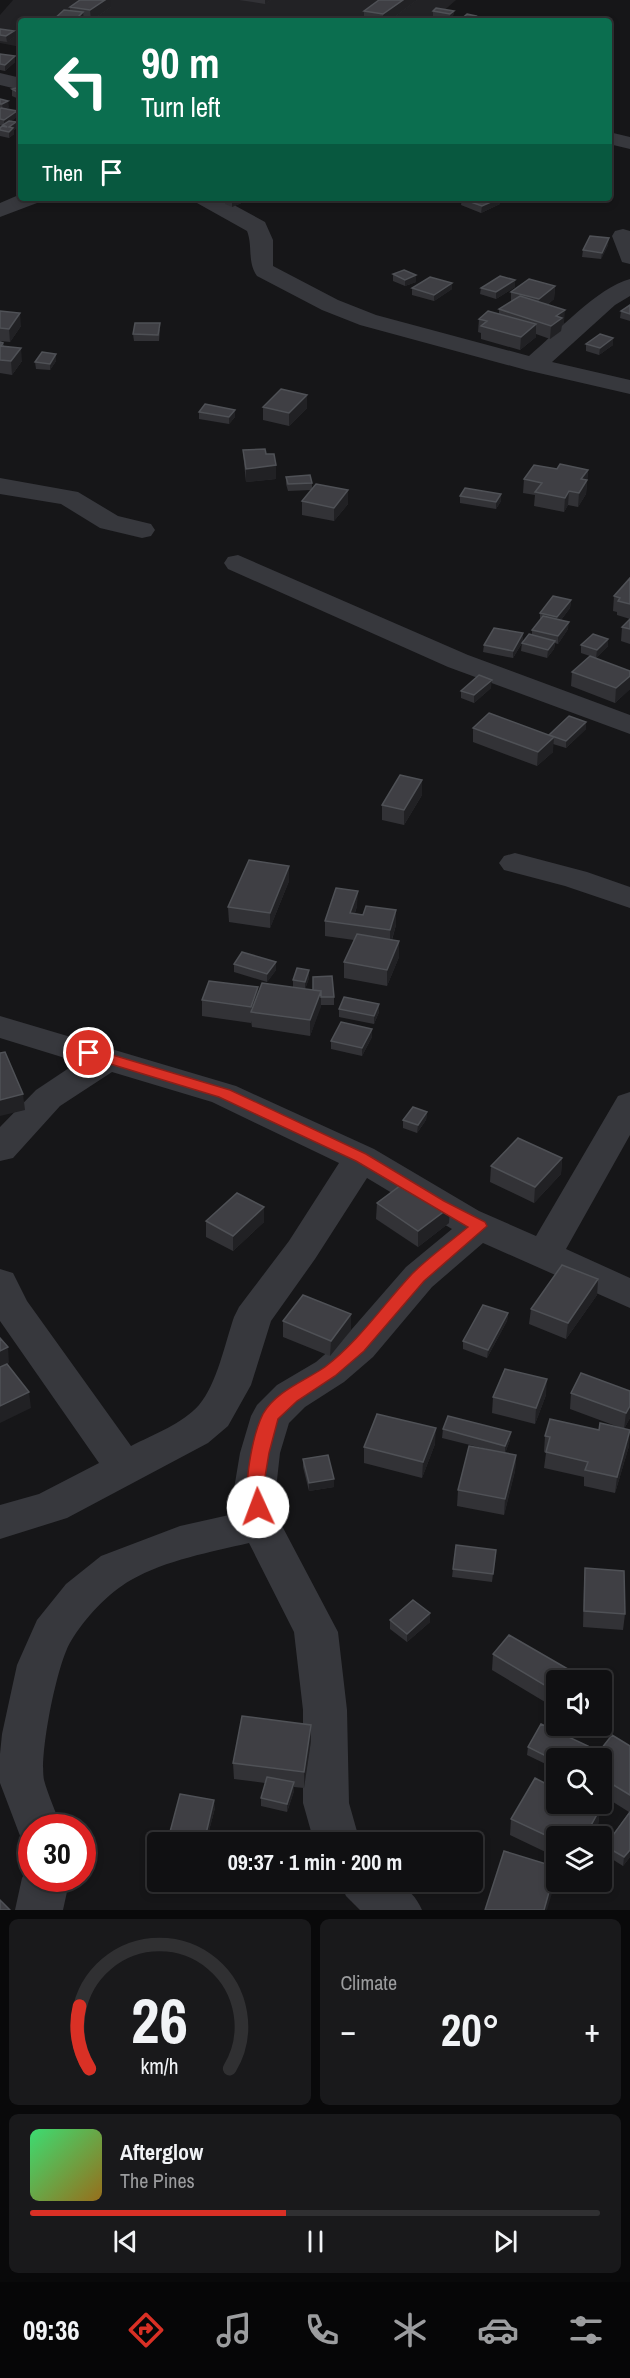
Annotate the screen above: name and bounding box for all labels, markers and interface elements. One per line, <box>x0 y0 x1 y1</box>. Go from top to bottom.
text: 90 m <box>141 35 220 91</box>
icon: left <box>42 42 120 120</box>
text: Turn left <box>141 89 220 125</box>
icon: arrive <box>95 156 128 189</box>
text: Then <box>42 158 83 188</box>
pin <box>63 1027 114 1078</box>
icon: arrive <box>72 1036 105 1069</box>
position arrow <box>226 1475 290 1539</box>
map controls <box>546 1670 612 1892</box>
button: sound <box>546 1670 612 1736</box>
button: search <box>546 1748 612 1814</box>
speed limit sign: 30 <box>18 1814 96 1892</box>
button: layers <box>546 1826 612 1892</box>
text: 09:37 · 1 min · 200 m <box>228 1847 402 1877</box>
text: Climate <box>341 1969 397 1996</box>
text: 26 <box>131 1978 188 2062</box>
text: 20° <box>441 1999 500 2060</box>
text: − <box>341 2008 356 2052</box>
text: + <box>584 2008 600 2052</box>
text: km/h <box>141 2052 179 2081</box>
text: Afterglow <box>120 2137 203 2167</box>
text: The Pines <box>120 2167 195 2194</box>
icon: previous <box>109 2225 142 2258</box>
icon: pause <box>299 2225 332 2258</box>
icon: next <box>489 2225 522 2258</box>
icon: directions <box>125 2309 167 2351</box>
icon: music <box>213 2309 255 2351</box>
icon: phone <box>301 2309 343 2351</box>
icon: climate <box>389 2309 431 2351</box>
icon: car <box>477 2309 519 2351</box>
icon: filters <box>565 2309 607 2351</box>
text: 09:36 <box>23 2312 80 2348</box>

